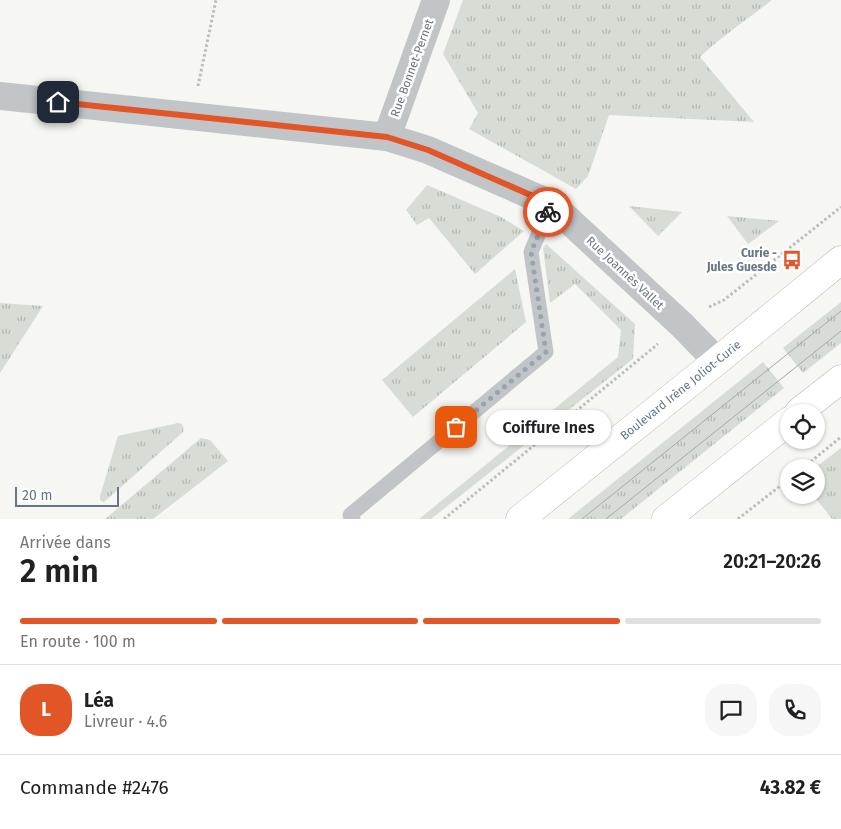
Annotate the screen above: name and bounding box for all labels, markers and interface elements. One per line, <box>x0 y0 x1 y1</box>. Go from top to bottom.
street label: Rue Bonnet-Pernet <box>388 16 436 119</box>
pin <box>37 81 79 123</box>
icon: home <box>44 88 72 116</box>
courier <box>523 187 573 237</box>
icon: bike <box>534 198 562 226</box>
street label: Rue Joannès Vallet <box>583 233 667 313</box>
place label: Curie - Jules Guesde <box>706 246 777 274</box>
bus stop icon: Curie - Jules Guesde <box>781 249 803 271</box>
street label: Boulevard Irène Joliot-Curie <box>618 337 744 443</box>
map controls <box>780 404 825 504</box>
button: locate <box>780 404 825 449</box>
pin <box>435 406 477 448</box>
callout: Coiffure Ines <box>486 410 611 444</box>
icon: bag <box>442 413 470 441</box>
text: Coiffure Ines <box>502 418 595 437</box>
button: layers <box>780 459 825 504</box>
scale bar <box>15 484 119 507</box>
text: 20 m <box>22 487 52 504</box>
text: Arrivée dans <box>20 533 111 552</box>
text: 20:21–20:26 <box>723 550 821 573</box>
text: 2 min <box>20 552 99 590</box>
text: En route · 100 m <box>20 632 136 651</box>
button: chat <box>705 684 757 736</box>
button: phone <box>769 684 821 736</box>
text: Léa <box>84 689 114 712</box>
text: L <box>41 698 51 721</box>
text: Livreur · 4.6 <box>84 712 167 731</box>
text: Commande #2476 <box>20 776 169 799</box>
text: 43.82 € <box>760 776 821 799</box>

